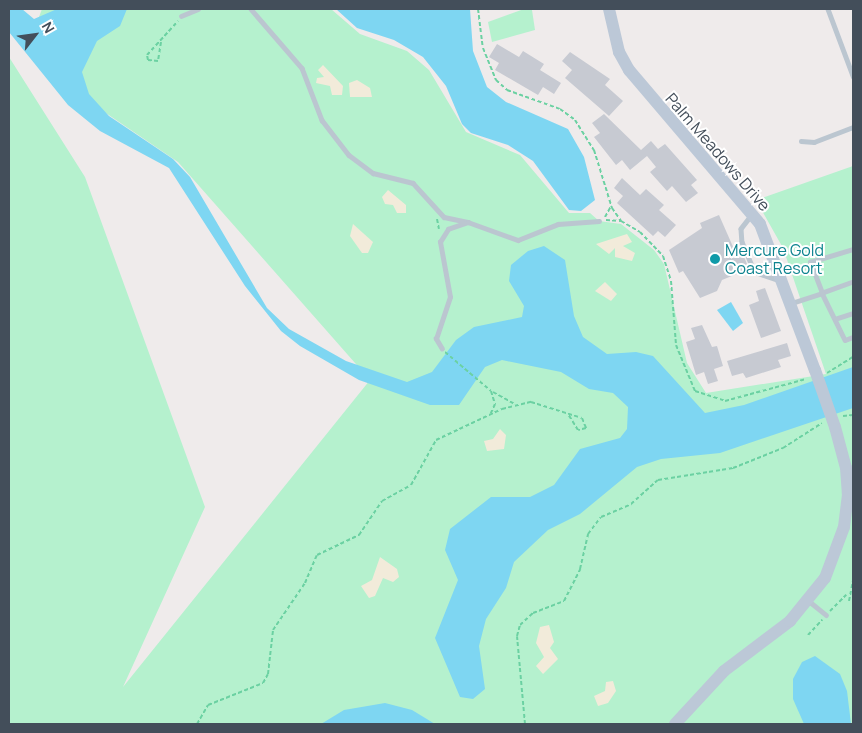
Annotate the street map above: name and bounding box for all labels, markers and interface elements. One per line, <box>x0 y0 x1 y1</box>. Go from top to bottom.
north arrow <box>10 10 60 60</box>
text: N <box>38 18 59 36</box>
street label: Palm Meadows Drive <box>662 89 774 215</box>
place label: Mercure Gold Coast Resort <box>725 240 824 278</box>
marker: Mercure Gold Coast Resort <box>709 253 721 265</box>

